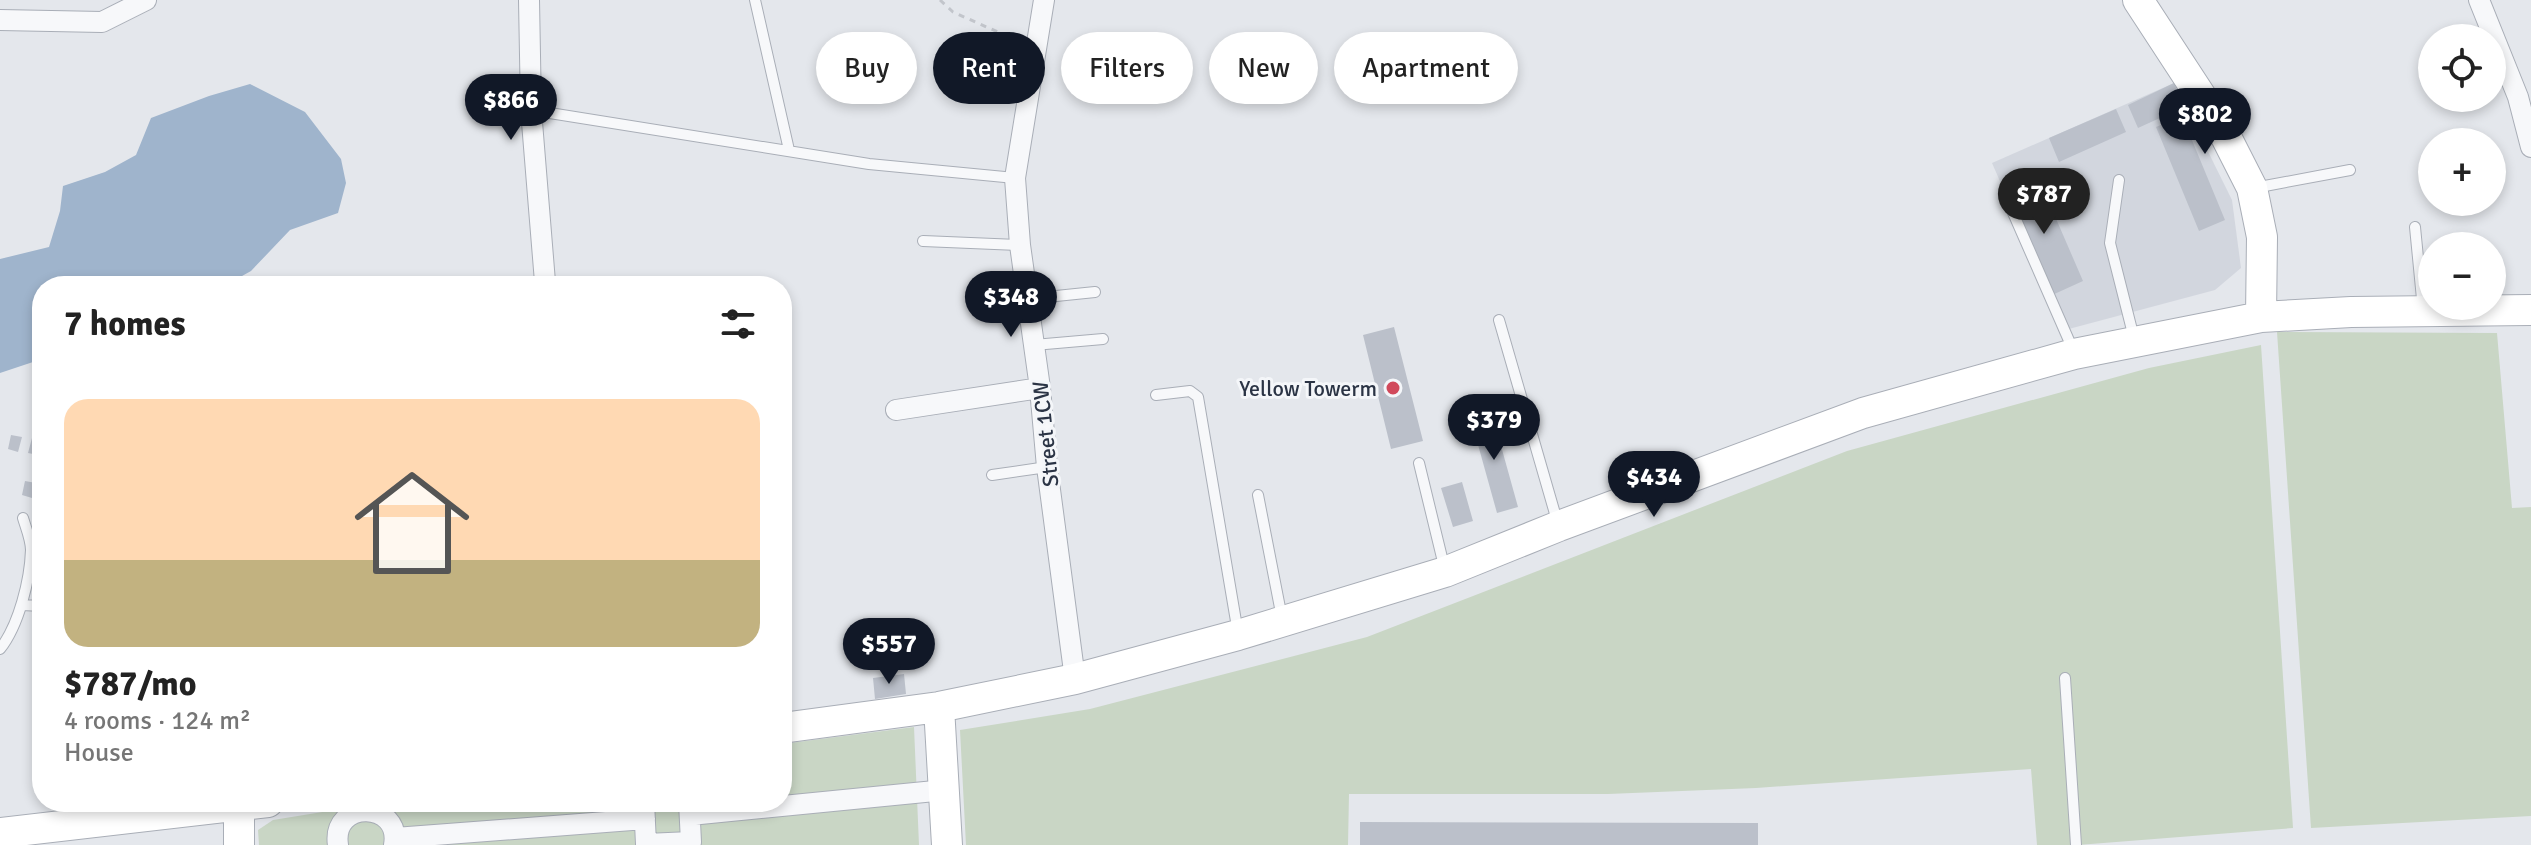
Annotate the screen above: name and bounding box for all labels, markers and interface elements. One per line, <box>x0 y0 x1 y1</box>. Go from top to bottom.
map controls <box>2418 24 2506 320</box>
button: locate <box>2418 24 2506 112</box>
chip: Buy <box>816 32 917 104</box>
chip: Rent <box>933 32 1045 104</box>
chip: Filters <box>1061 32 1193 104</box>
chip: New <box>1209 32 1318 104</box>
chip: Apartment <box>1334 32 1518 104</box>
pin: $866 <box>464 74 558 142</box>
text: $866 <box>483 84 539 116</box>
pin: $802 <box>2158 88 2252 156</box>
text: $802 <box>2177 98 2233 130</box>
button: + <box>2418 128 2506 216</box>
pin: $787 <box>1997 168 2091 236</box>
text: $787 <box>2016 178 2072 210</box>
button: − <box>2418 232 2506 320</box>
pin: $348 <box>964 271 1058 339</box>
text: $348 <box>983 281 1039 313</box>
icon: filters <box>716 302 760 346</box>
text: 7 homes <box>64 303 185 345</box>
place label: Yellow Towerm <box>1239 375 1377 402</box>
marker: Yellow Towerm <box>1384 379 1402 397</box>
street label: Street 1CW <box>1026 380 1064 488</box>
pin: $379 <box>1447 394 1541 462</box>
text: $379 <box>1466 404 1522 436</box>
icon: home <box>340 451 484 595</box>
pin: $434 <box>1607 451 1701 519</box>
text: $434 <box>1626 461 1682 493</box>
pin: $557 <box>842 618 936 686</box>
text: $557 <box>861 628 917 660</box>
text: $787/mo <box>64 663 197 705</box>
text: 4 rooms · 124 m² <box>64 705 251 737</box>
text: House <box>64 737 134 769</box>

